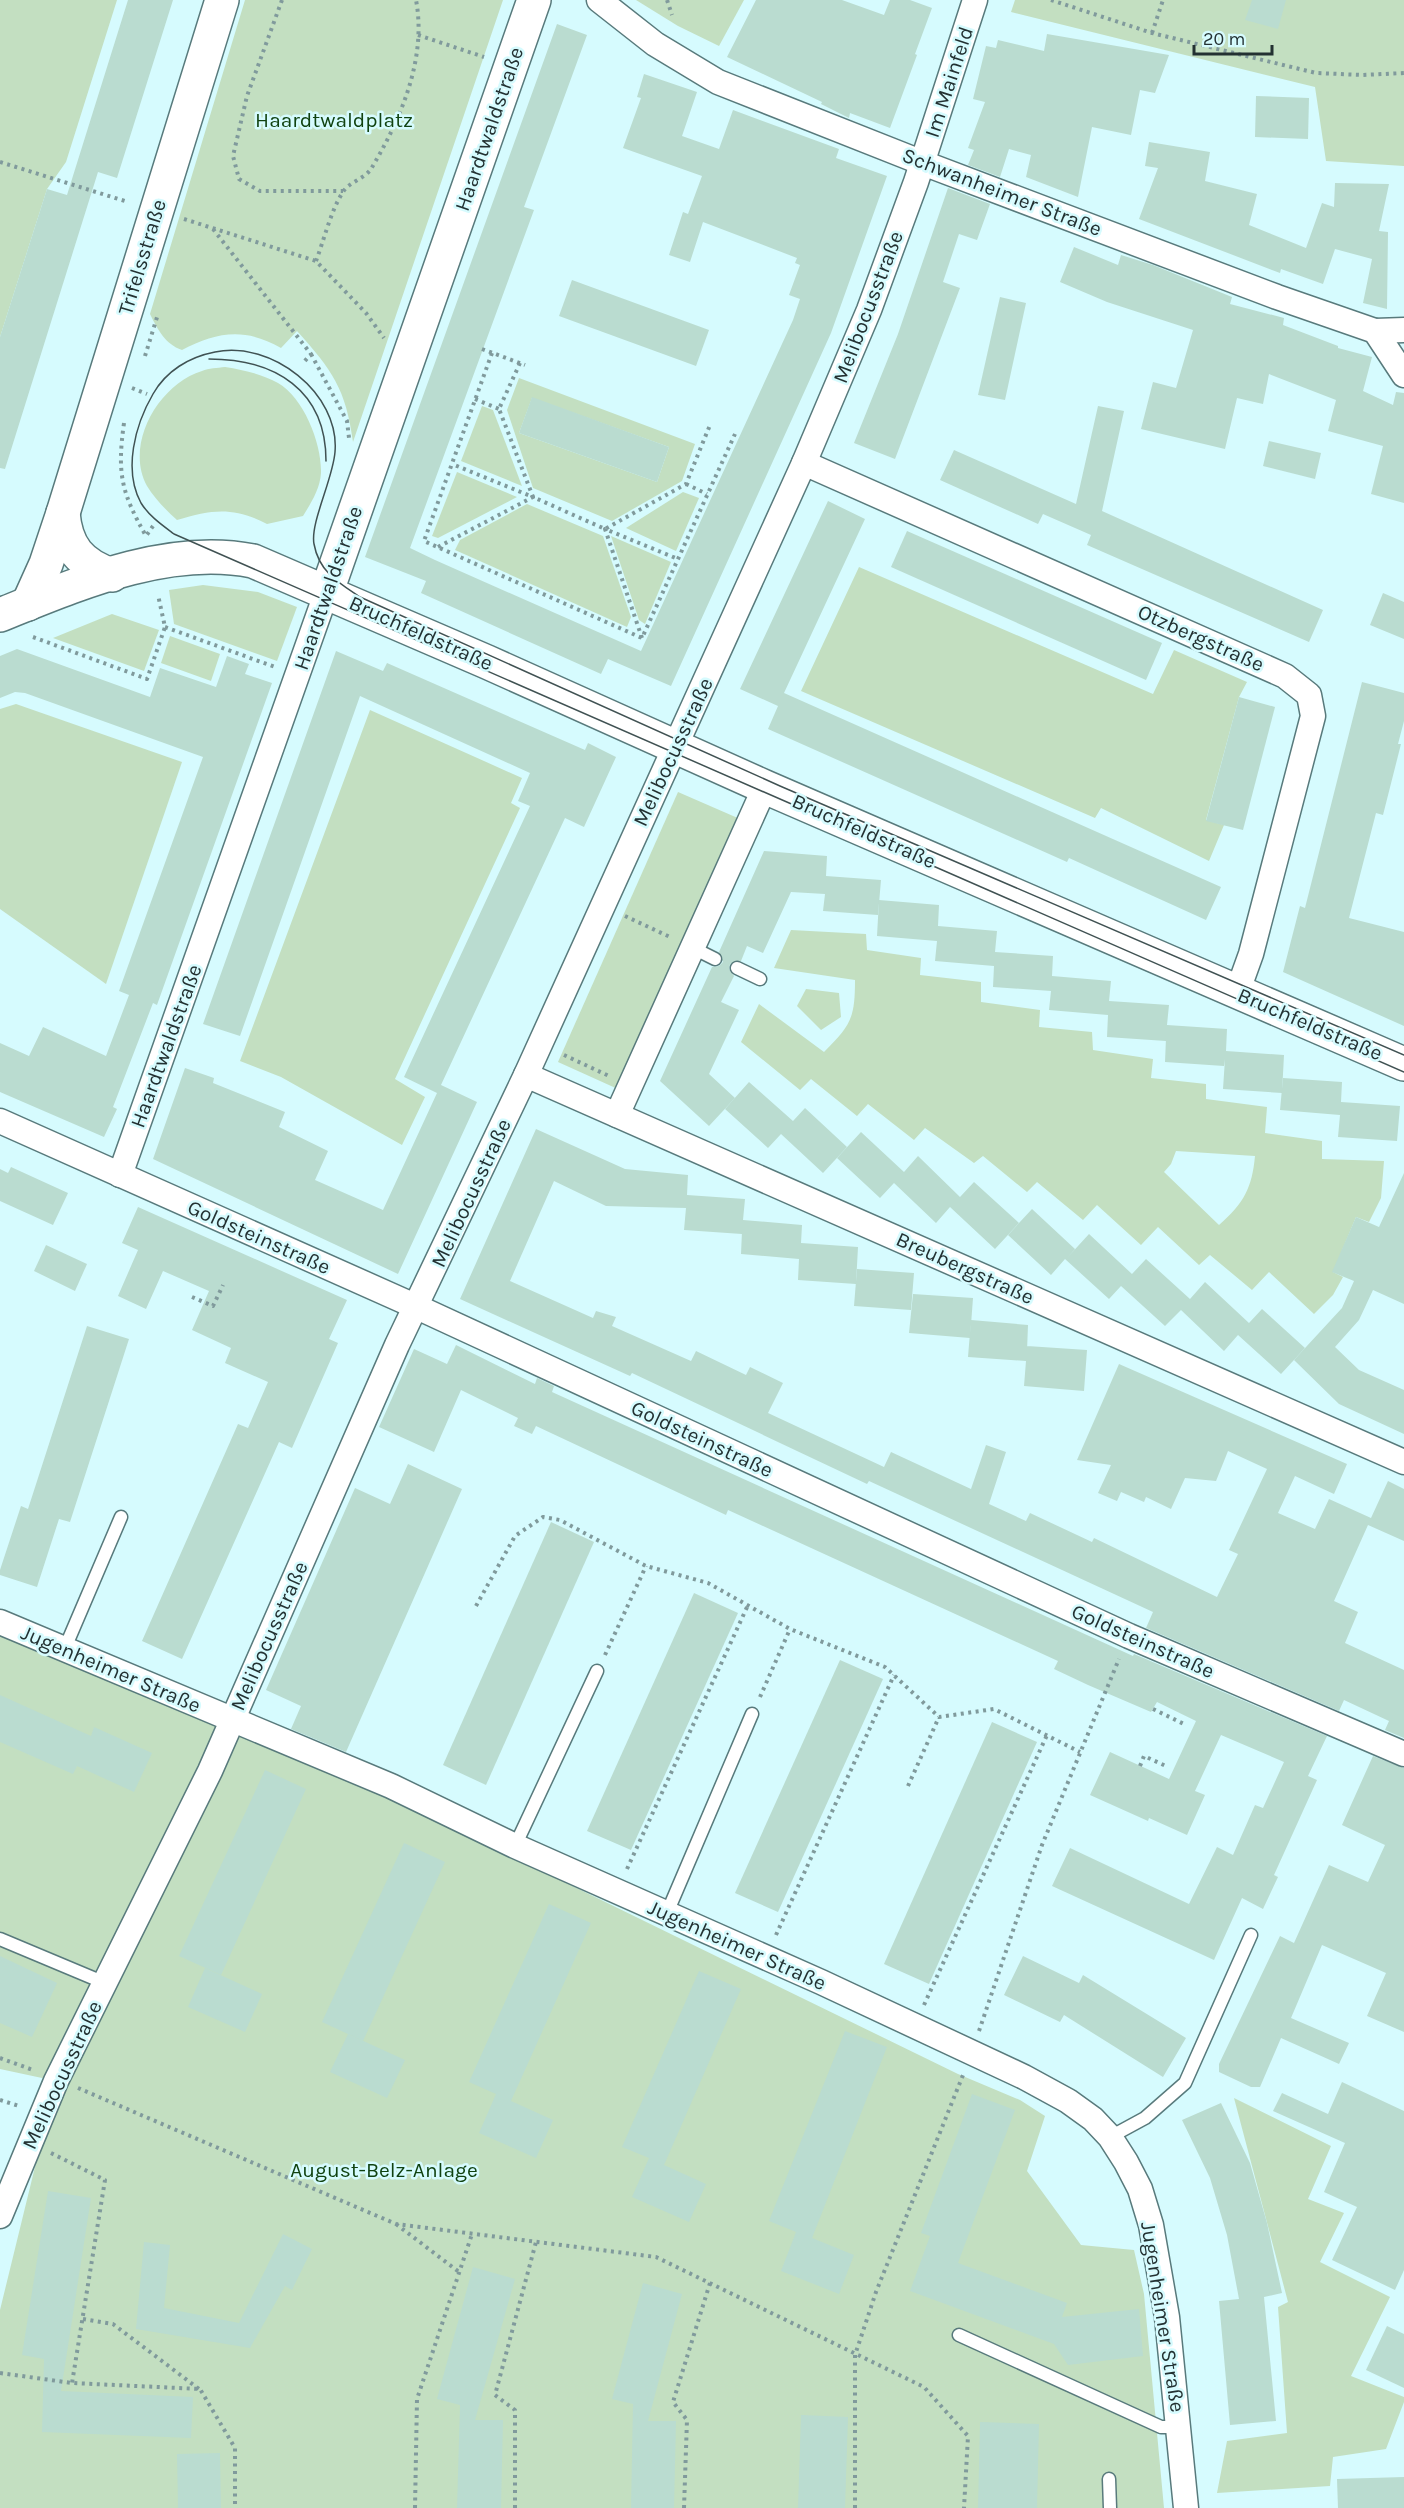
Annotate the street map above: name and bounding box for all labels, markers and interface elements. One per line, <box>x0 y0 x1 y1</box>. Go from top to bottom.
scale bar <box>1194 18 1272 56</box>
street label: Im Mainfeld <box>920 24 978 140</box>
text: 20 m <box>1203 28 1245 50</box>
street label: Haardtwaldstraße <box>450 44 528 214</box>
park label: Haardtwaldplatz <box>255 108 413 132</box>
street label: Schwanheimer Straße <box>899 143 1105 241</box>
street label: Trifelsstraße <box>113 196 171 318</box>
street label: Melibocusstraße <box>828 228 908 386</box>
street label: Haardtwaldstraße <box>289 503 367 673</box>
street label: Bruchfeldstraße <box>345 591 497 675</box>
street label: Otzbergstraße <box>1134 599 1268 677</box>
street label: Melibocusstraße <box>628 674 718 830</box>
street label: Bruchfeldstraße <box>788 789 940 873</box>
street label: Haardtwaldstraße <box>125 961 207 1131</box>
street label: Bruchfeldstraße <box>1234 983 1386 1065</box>
street label: Melibocusstraße <box>426 1115 516 1271</box>
street label: Goldsteinstraße <box>184 1195 334 1279</box>
street label: Breubergstraße <box>892 1227 1038 1309</box>
street label: Goldsteinstraße <box>627 1396 777 1482</box>
street label: Melibocusstraße <box>225 1558 313 1714</box>
street label: Goldsteinstraße <box>1068 1599 1218 1683</box>
street label: Jugenheimer Straße <box>18 1620 204 1718</box>
street label: Jugenheimer Straße <box>644 1895 830 1995</box>
street label: Melibocusstraße <box>17 1997 107 2153</box>
park label: August-Belz-Anlage <box>290 2158 478 2182</box>
street label: Jugenheimer Straße <box>1136 2220 1190 2414</box>

